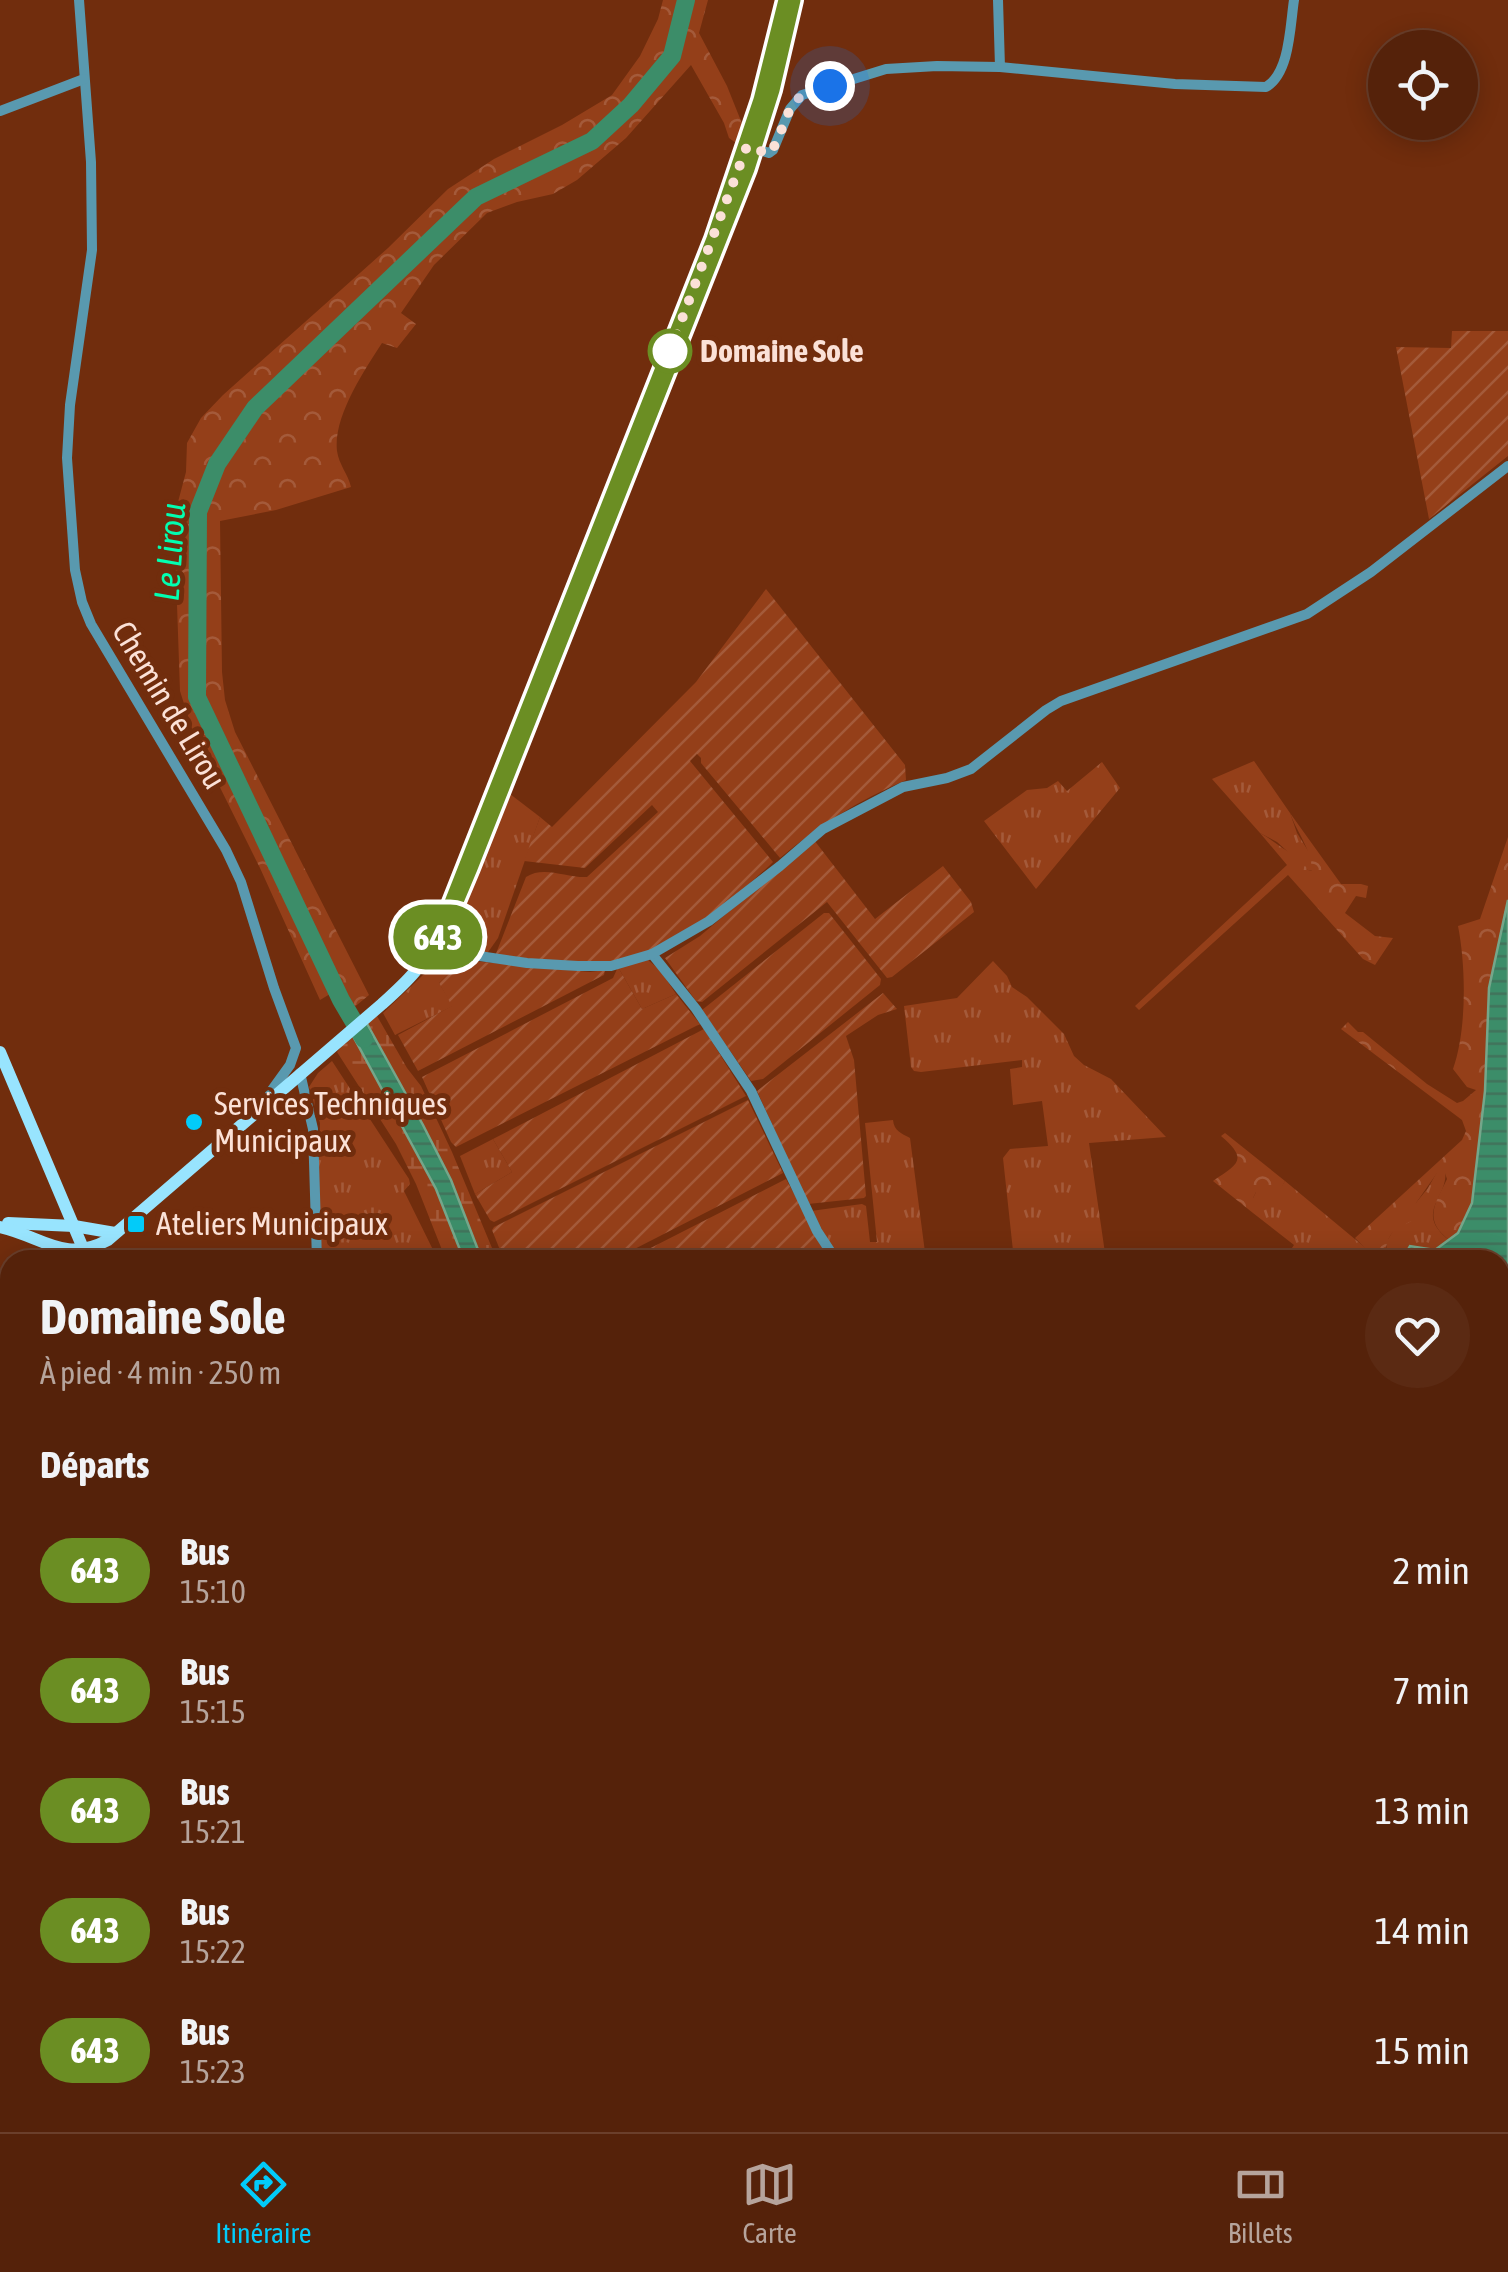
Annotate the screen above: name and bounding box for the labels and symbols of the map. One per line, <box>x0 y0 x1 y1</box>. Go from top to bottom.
your location <box>805 61 855 111</box>
marker: Domaine Sole <box>649 330 691 372</box>
place label: Domaine Sole <box>700 332 864 369</box>
water label: Le Lirou <box>146 501 192 602</box>
street label: Chemin de Lirou <box>105 614 234 795</box>
line badge: 643 <box>380 904 496 970</box>
place label: Services Techniques Municipaux <box>214 1085 447 1159</box>
marker: Services Techniques Municipaux <box>183 1111 205 1133</box>
place label: Ateliers Municipaux <box>156 1205 388 1242</box>
marker: Ateliers Municipaux <box>125 1213 147 1235</box>

